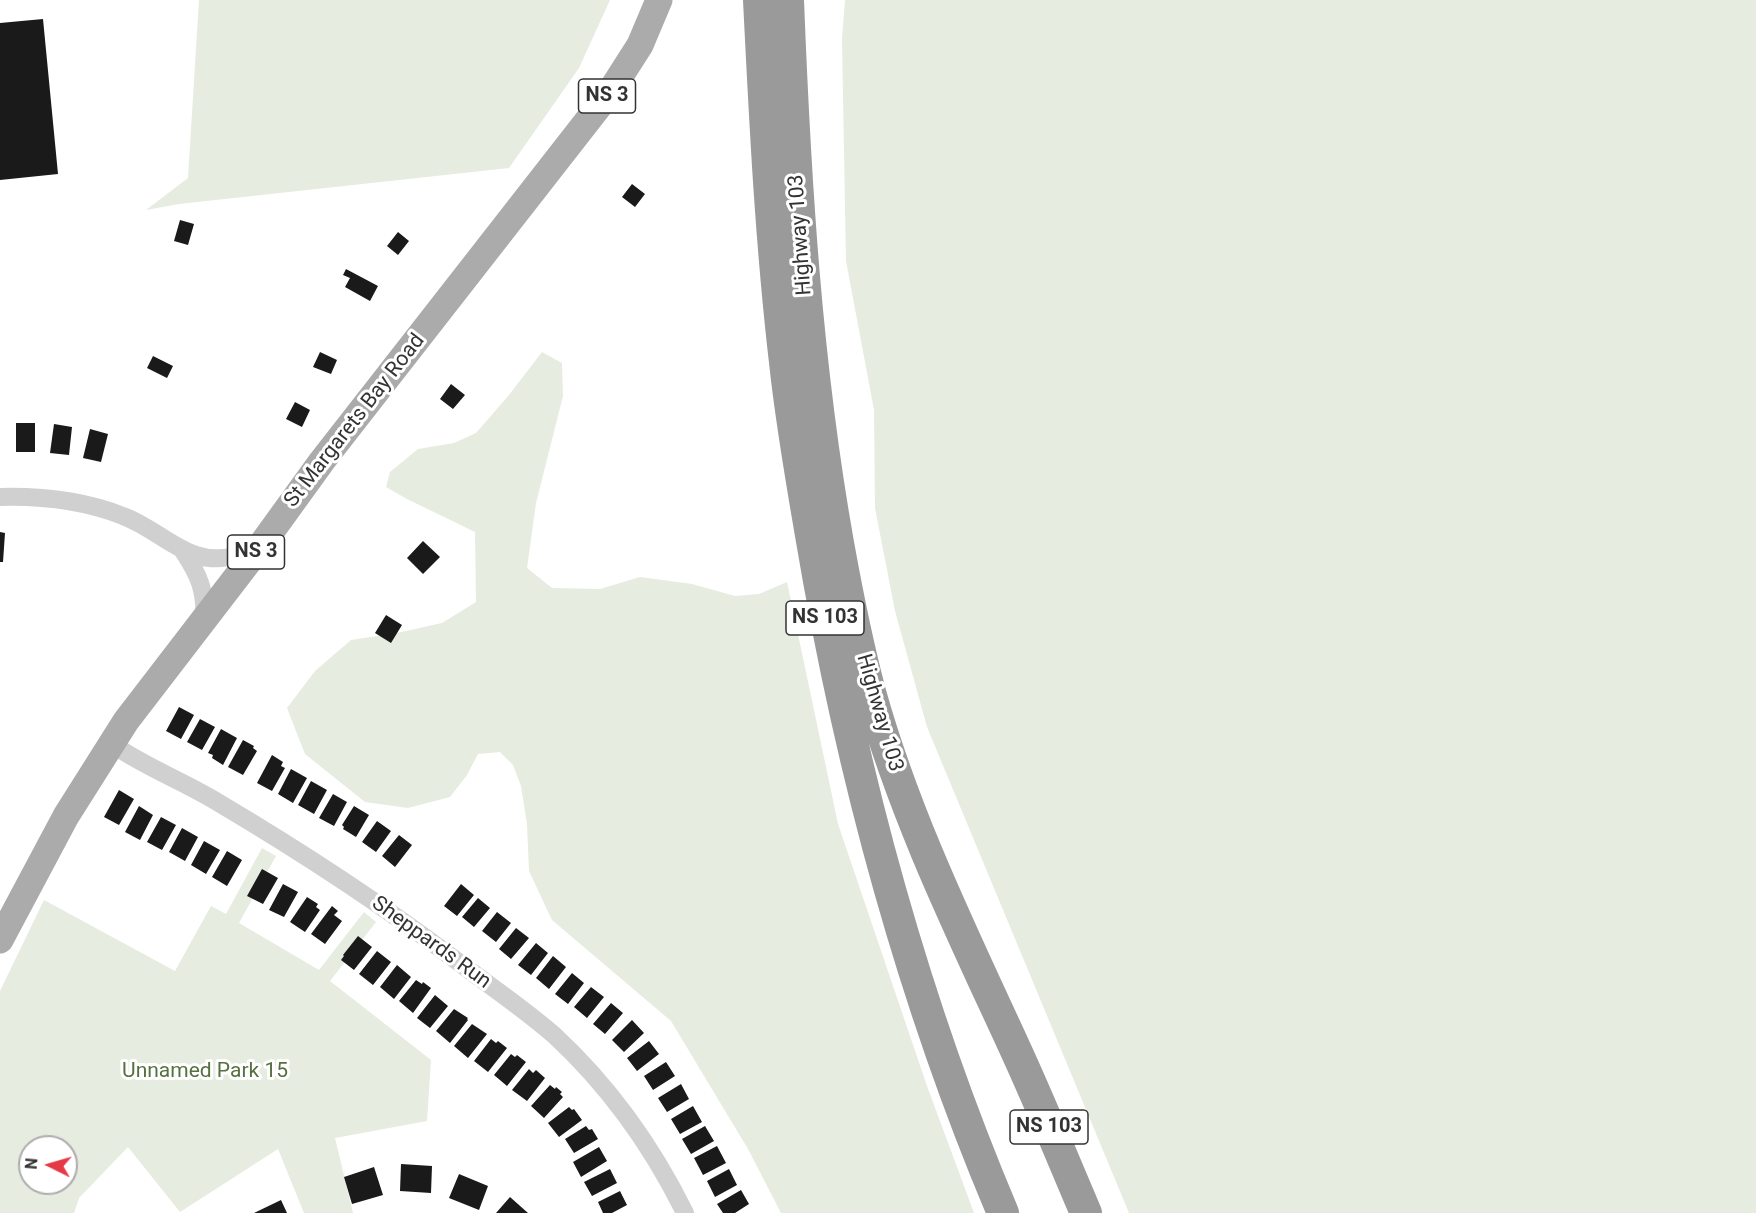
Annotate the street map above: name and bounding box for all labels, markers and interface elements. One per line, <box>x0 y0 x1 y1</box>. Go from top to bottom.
road number: NS 3 <box>578 79 636 113</box>
street label: Highway 103 <box>784 174 818 296</box>
street label: St Margarets Bay Road <box>279 329 431 513</box>
road number: NS 3 <box>228 535 284 569</box>
road number: NS 103 <box>786 601 864 635</box>
street label: Highway 103 <box>850 651 908 775</box>
street label: Sheppards Run <box>367 891 495 995</box>
park label: Unnamed Park 15 <box>122 1059 288 1085</box>
road number: NS 103 <box>1010 1110 1088 1144</box>
north arrow <box>18 1135 78 1195</box>
text: N <box>22 1157 42 1170</box>

